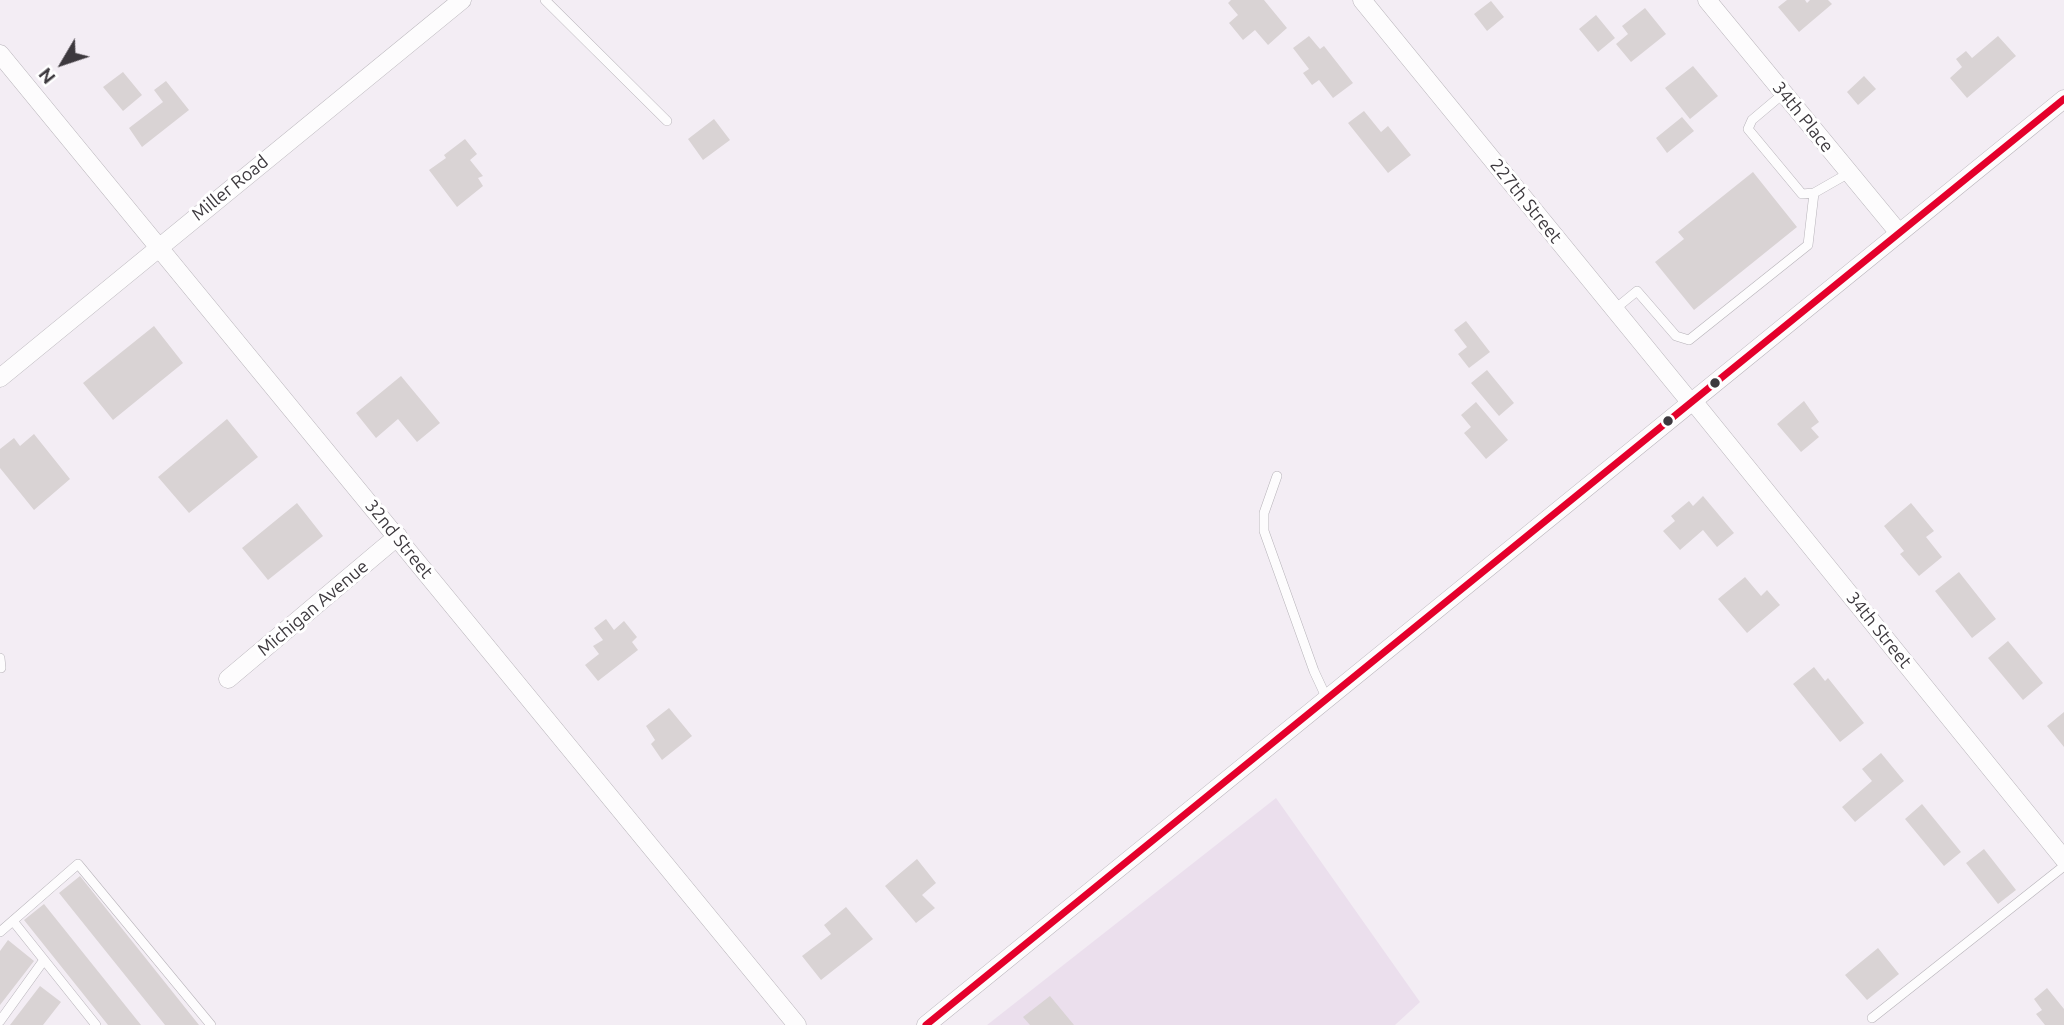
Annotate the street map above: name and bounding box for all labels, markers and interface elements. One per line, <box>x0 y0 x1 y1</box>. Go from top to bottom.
north arrow <box>28 28 98 98</box>
text: N <box>34 64 60 89</box>
street label: 34th Place <box>1768 77 1838 157</box>
street label: Miller Road <box>188 151 272 225</box>
street label: 227th Street <box>1485 154 1567 248</box>
unlabelled marker <box>1708 376 1722 390</box>
unlabelled marker <box>1661 414 1675 428</box>
street label: 32nd Street <box>361 495 437 583</box>
street label: Michigan Avenue <box>253 555 373 661</box>
street label: 34th Street <box>1842 587 1916 673</box>

